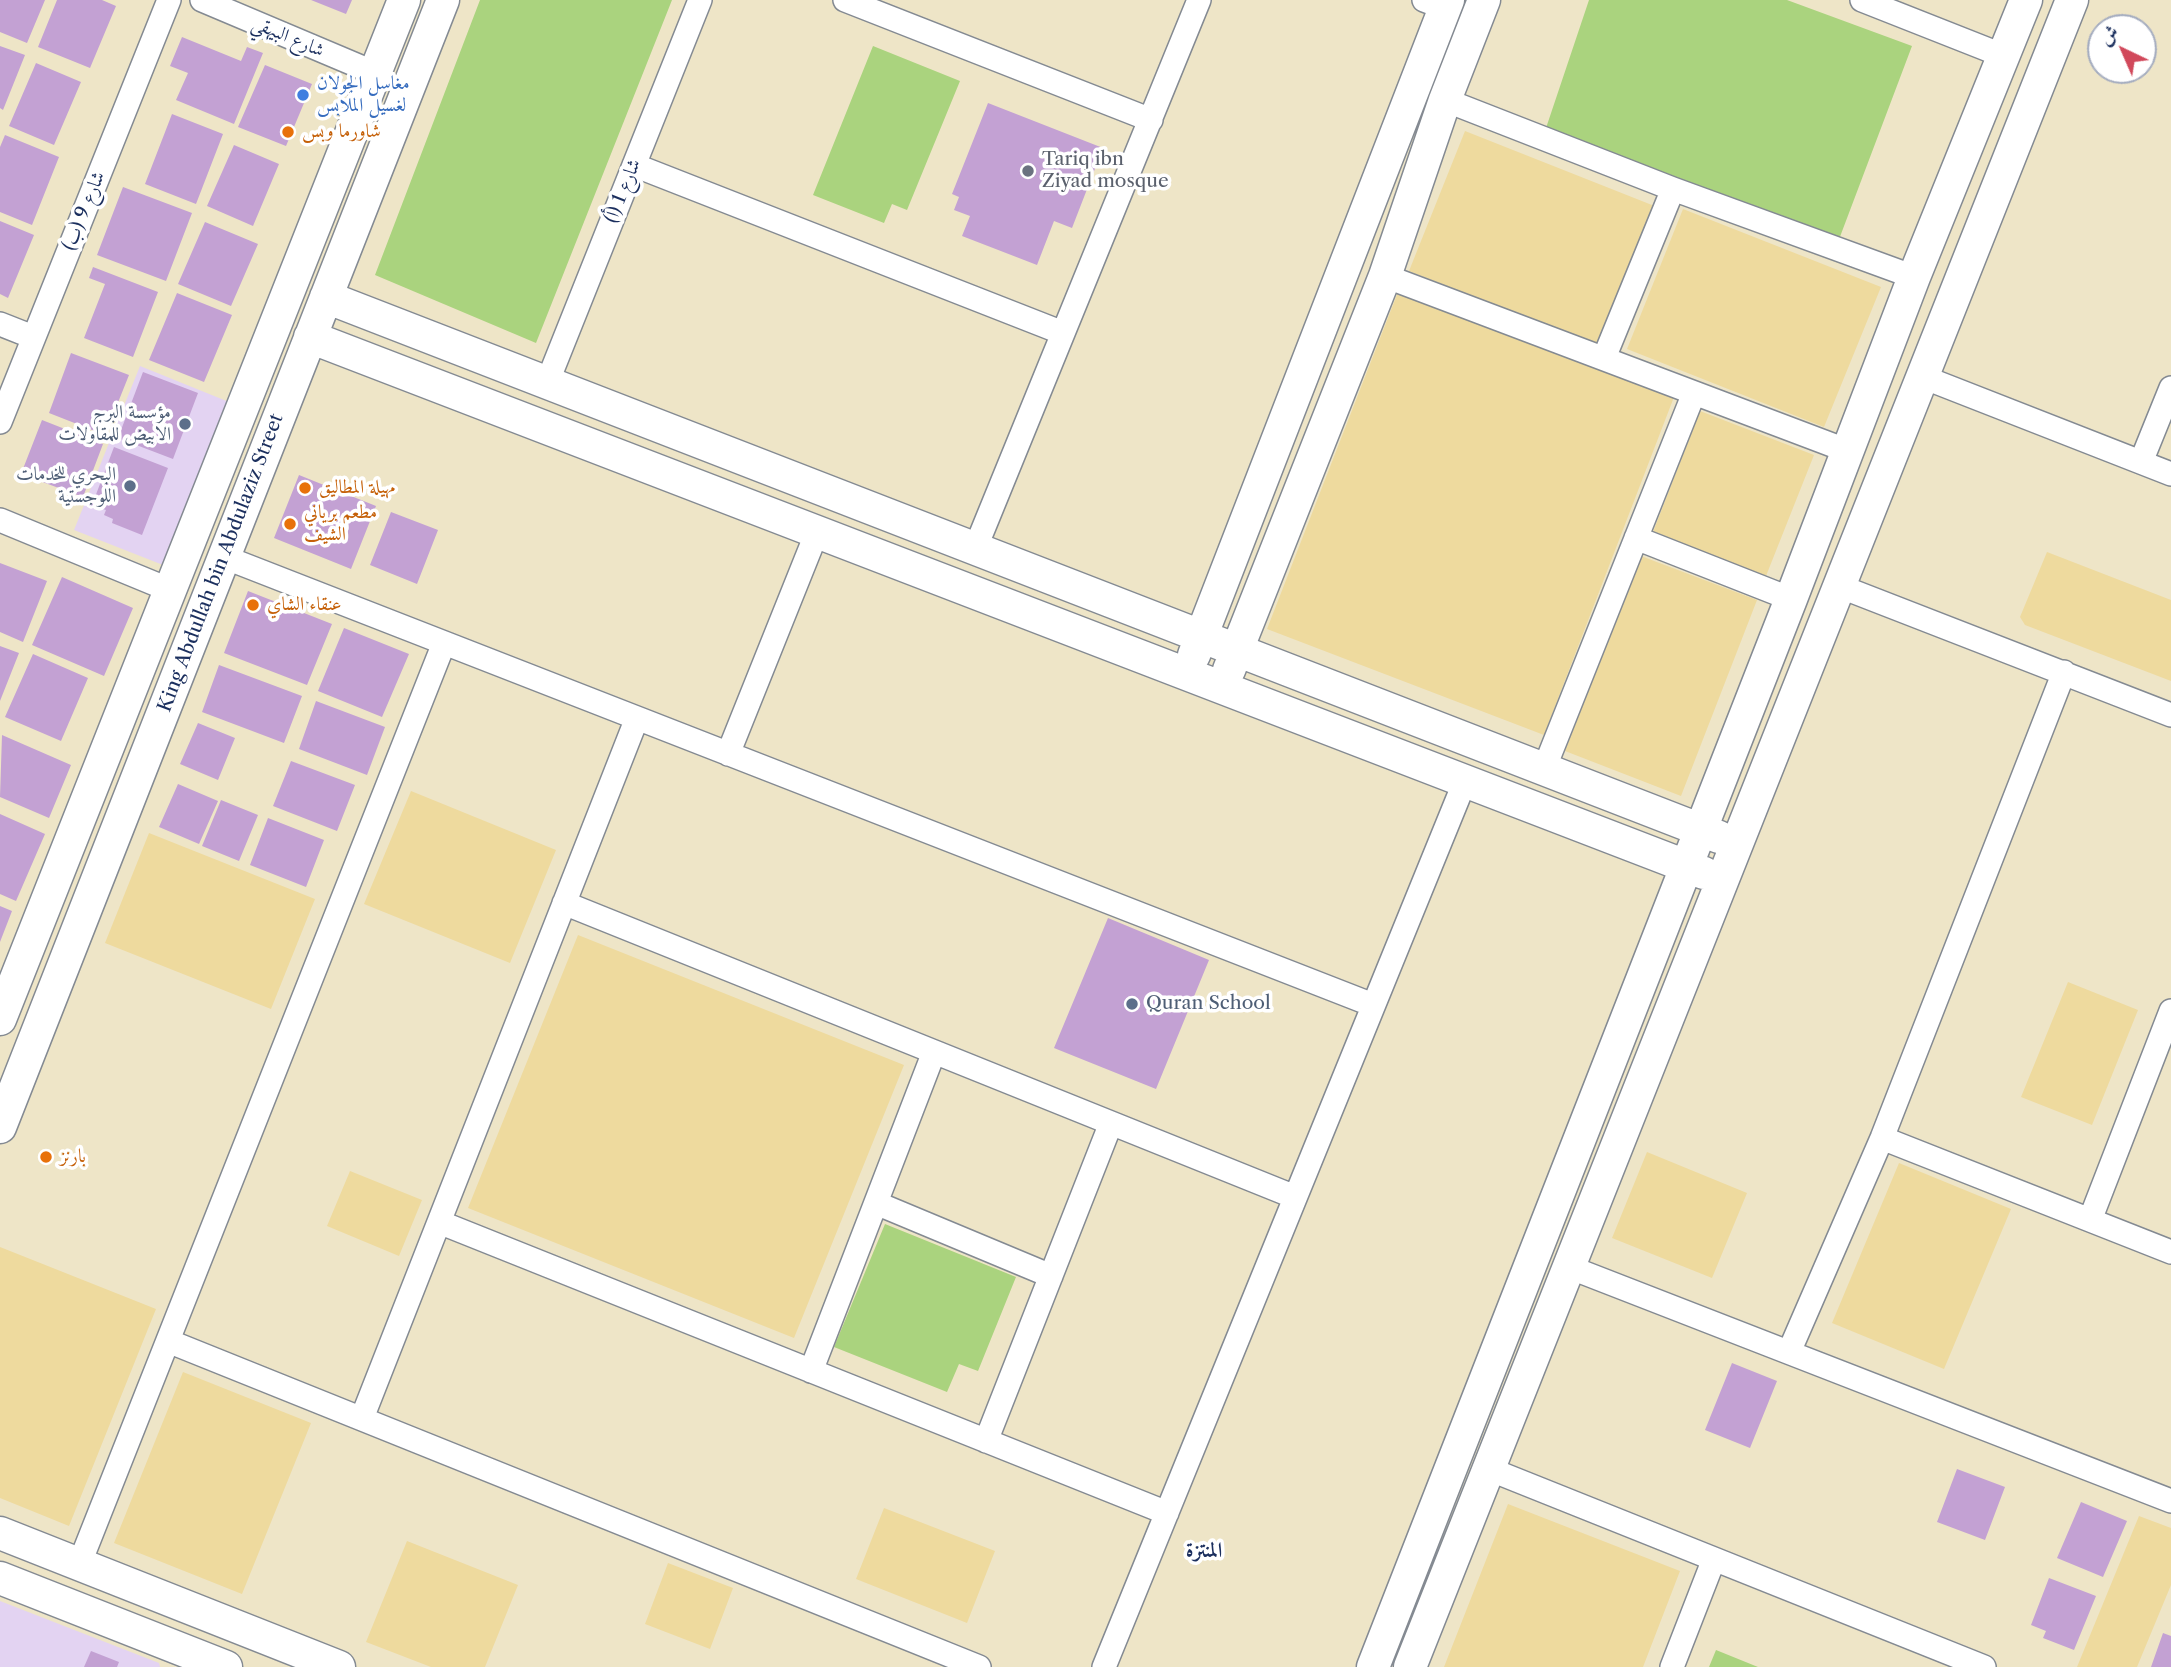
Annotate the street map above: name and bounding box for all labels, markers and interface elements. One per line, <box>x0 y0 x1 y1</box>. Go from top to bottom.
street label: شارع البيهقي <box>249 12 327 62</box>
north arrow <box>2087 14 2157 84</box>
text: ش <box>2094 20 2123 50</box>
place label: مغاسل الجولان لغسيل الملابس <box>317 73 410 117</box>
marker: مغاسل الجولان لغسيل الملابس <box>295 87 311 103</box>
place label: شاورما وبس <box>302 121 381 143</box>
marker: شاورما وبس <box>280 124 296 140</box>
place label: Tariq ibn Ziyad mosque <box>1042 149 1169 193</box>
street label: شارع 1 (أ) <box>600 156 646 226</box>
marker: Tariq ibn Ziyad mosque <box>1020 163 1036 179</box>
street label: شارع 9 (ب) <box>58 168 110 254</box>
place label: مؤسسة البرج الابيض للمقاولات <box>58 402 171 446</box>
street label: King Abdullah bin Abdulaziz Street <box>153 411 289 715</box>
marker: مؤسسة البرج الابيض للمقاولات <box>177 416 193 432</box>
place label: البحري للخدمات اللوجستية <box>16 464 116 508</box>
place label: مهيلة المطاليق <box>319 477 395 499</box>
marker: البحري للخدمات اللوجستية <box>122 478 138 494</box>
marker: مهيلة المطاليق <box>297 480 313 496</box>
place label: مطعم برياني الشيف <box>304 502 377 546</box>
marker: مطعم برياني الشيف <box>282 516 298 532</box>
place label: عنقاء الشاي <box>267 594 342 616</box>
marker: عنقاء الشاي <box>245 597 261 613</box>
place label: Quran School <box>1146 993 1271 1015</box>
marker: Quran School <box>1124 996 1140 1012</box>
place label: بارنز <box>60 1146 86 1168</box>
marker: بارنز <box>38 1149 54 1165</box>
district label: المنتزة <box>1186 1538 1222 1564</box>

